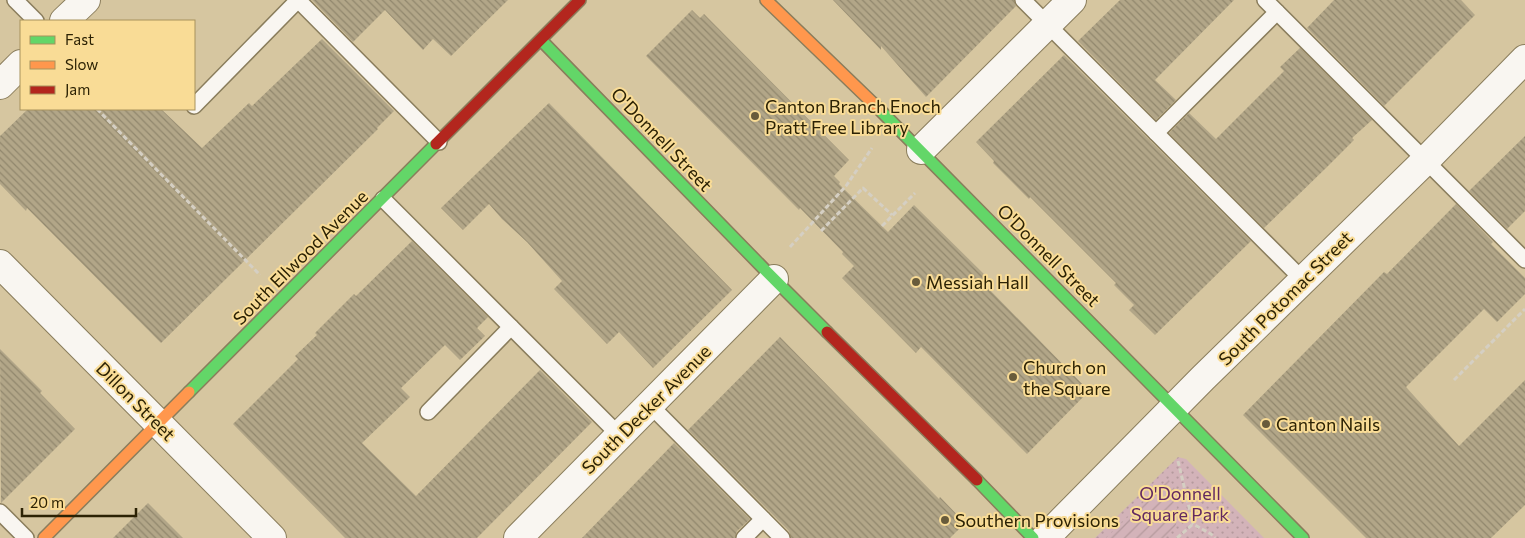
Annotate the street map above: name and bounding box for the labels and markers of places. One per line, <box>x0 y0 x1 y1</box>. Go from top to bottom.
place label: Canton Branch Enoch Pratt Free Library <box>765 95 941 138</box>
marker: Canton Branch Enoch Pratt Free Library <box>749 110 761 122</box>
place label: Messiah Hall <box>926 271 1029 293</box>
marker: Messiah Hall <box>910 276 922 288</box>
place label: Church on the Square <box>1023 356 1111 399</box>
marker: Church on the Square <box>1007 371 1019 383</box>
place label: Canton Nails <box>1276 413 1380 435</box>
marker: Canton Nails <box>1260 418 1272 430</box>
place label: Southern Provisions <box>955 509 1119 531</box>
marker: Southern Provisions <box>939 514 951 526</box>

